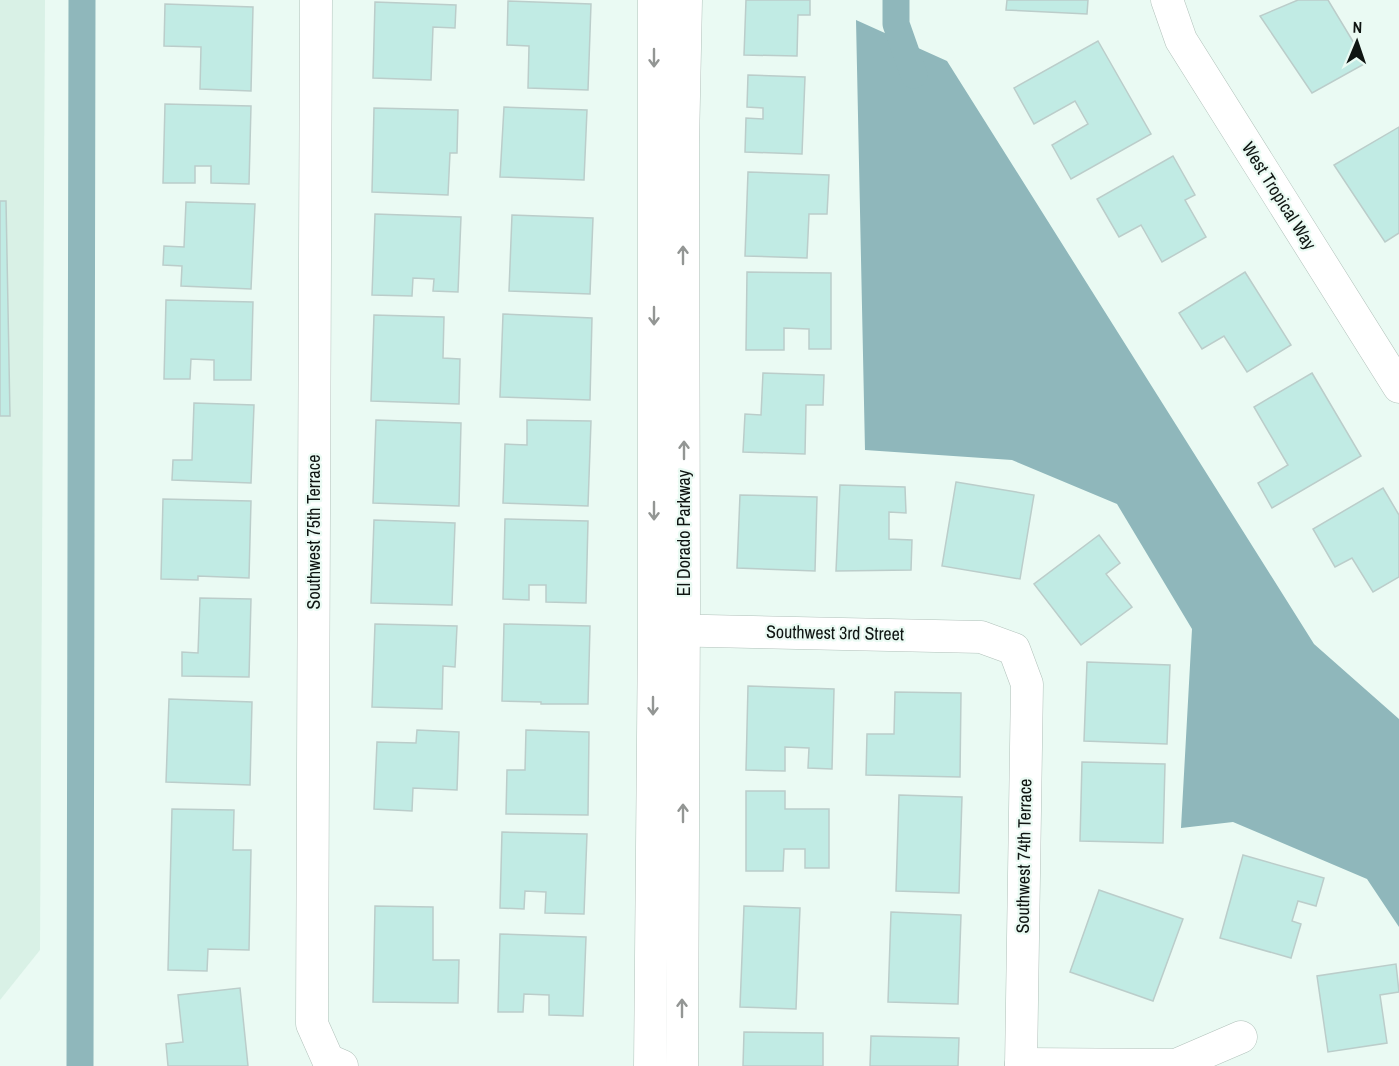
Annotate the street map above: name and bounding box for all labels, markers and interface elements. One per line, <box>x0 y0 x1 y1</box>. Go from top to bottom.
north arrow <box>1327 12 1387 72</box>
text: N <box>1352 16 1363 38</box>
one-way arrow <box>648 48 660 68</box>
street label: West Tropical Way <box>1236 137 1323 255</box>
one-way arrow <box>677 245 689 265</box>
one-way arrow <box>648 306 660 326</box>
one-way arrow <box>678 440 689 460</box>
street label: Southwest 75th Terrace <box>301 455 326 609</box>
street label: El Dorado Parkway <box>671 469 696 596</box>
one-way arrow <box>648 501 660 521</box>
street label: Southwest 3rd Street <box>766 619 904 646</box>
one-way arrow <box>647 696 659 716</box>
street label: Southwest 74th Terrace <box>1010 778 1037 934</box>
one-way arrow <box>677 803 689 823</box>
one-way arrow <box>676 998 688 1018</box>

